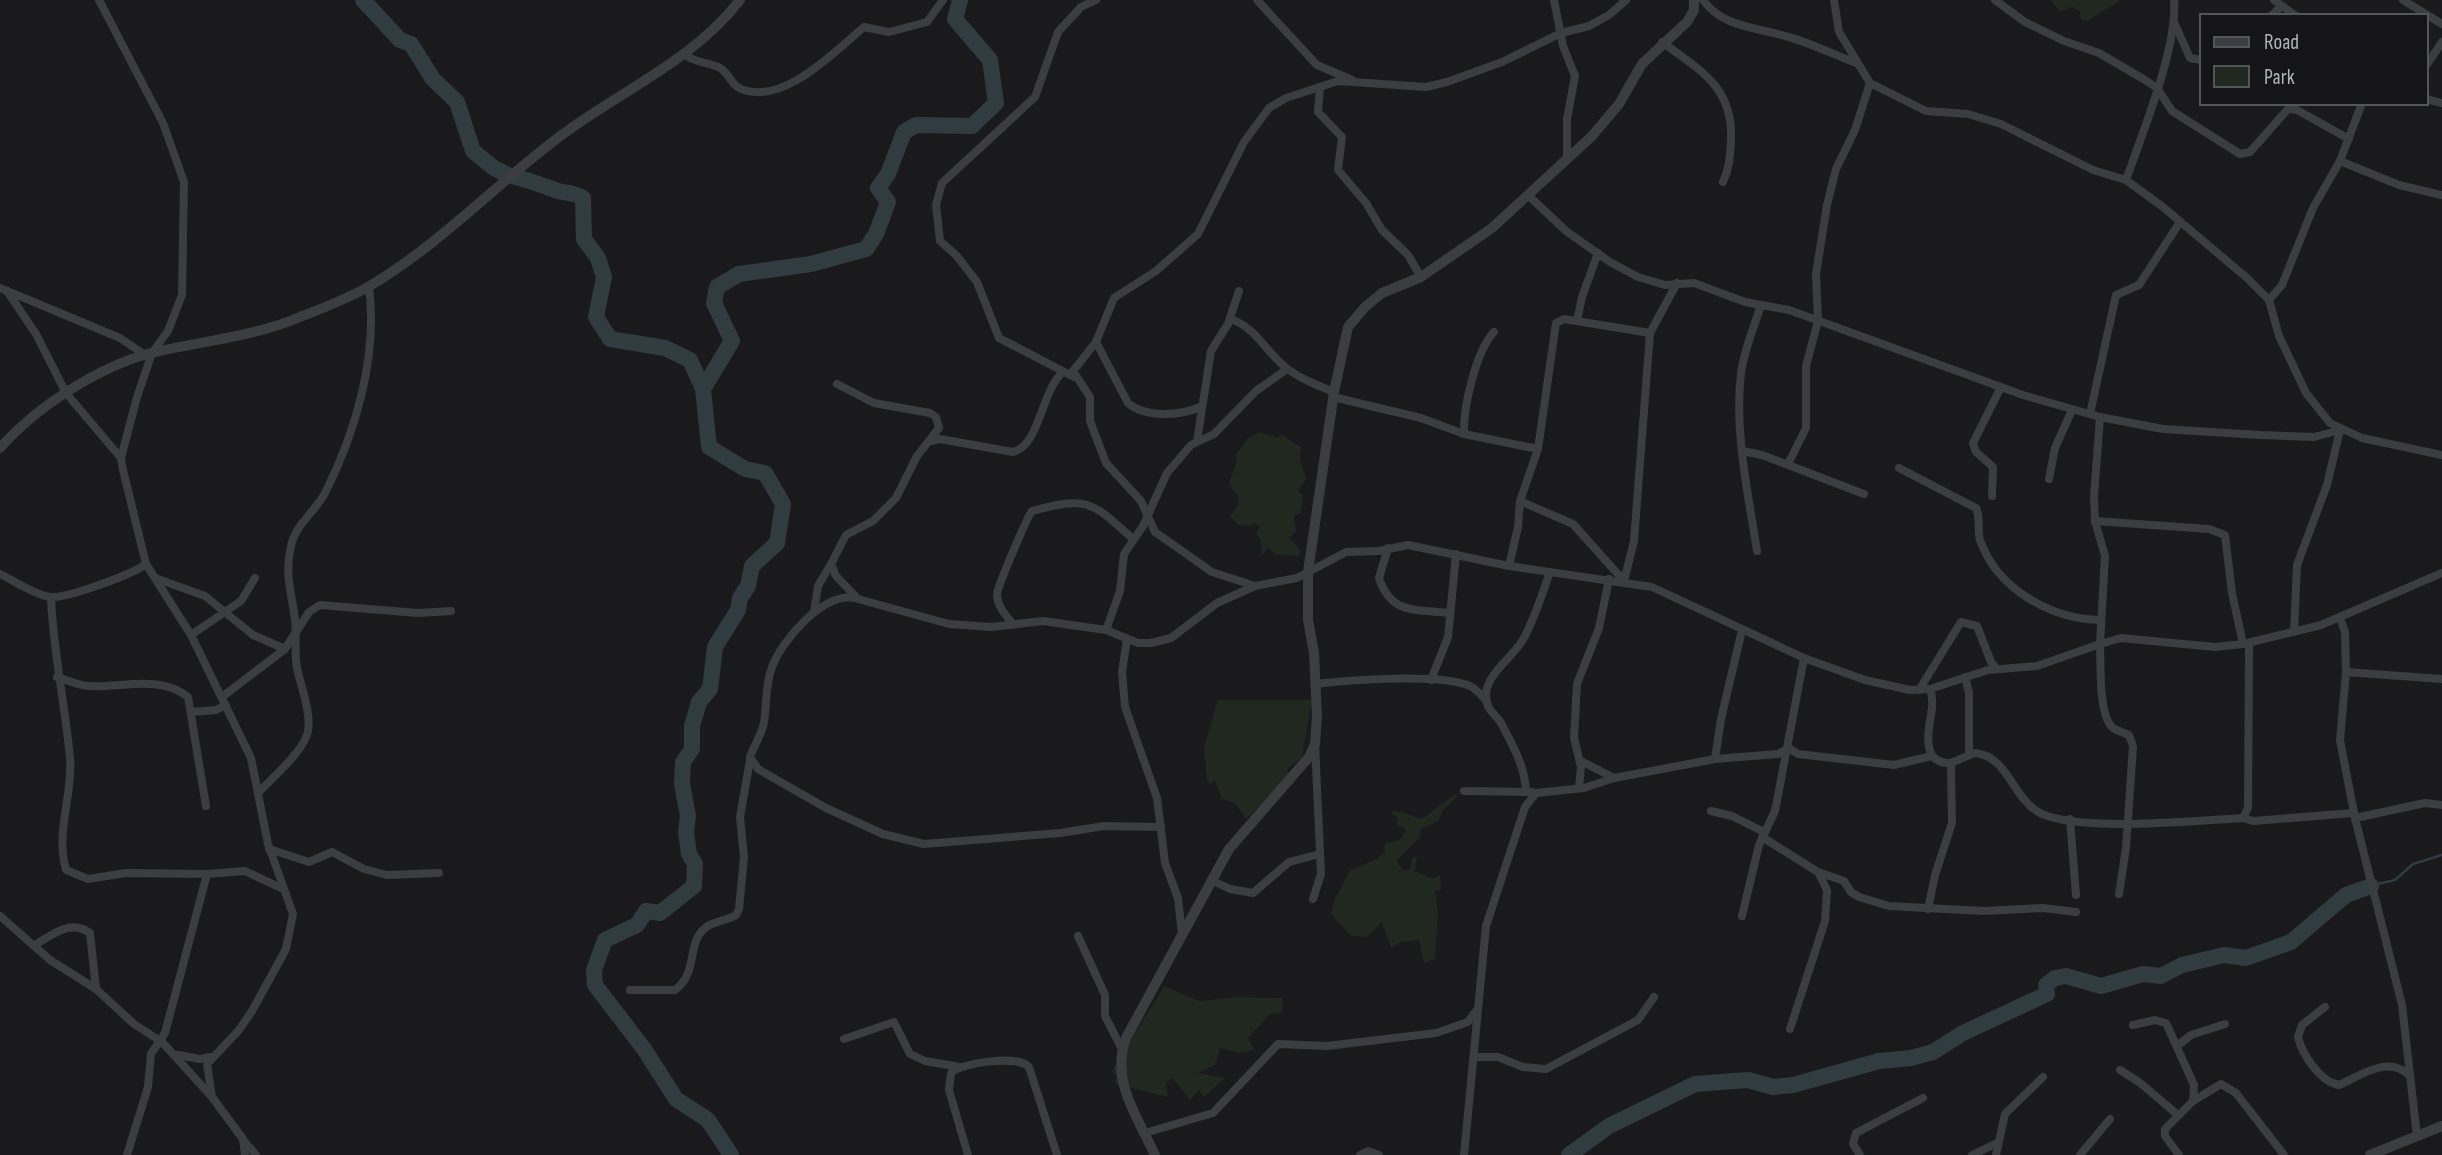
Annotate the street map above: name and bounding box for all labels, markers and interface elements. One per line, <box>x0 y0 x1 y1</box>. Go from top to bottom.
legend <box>2200 14 2428 105</box>
text: Road <box>2264 30 2299 55</box>
text: Park <box>2264 65 2295 90</box>

